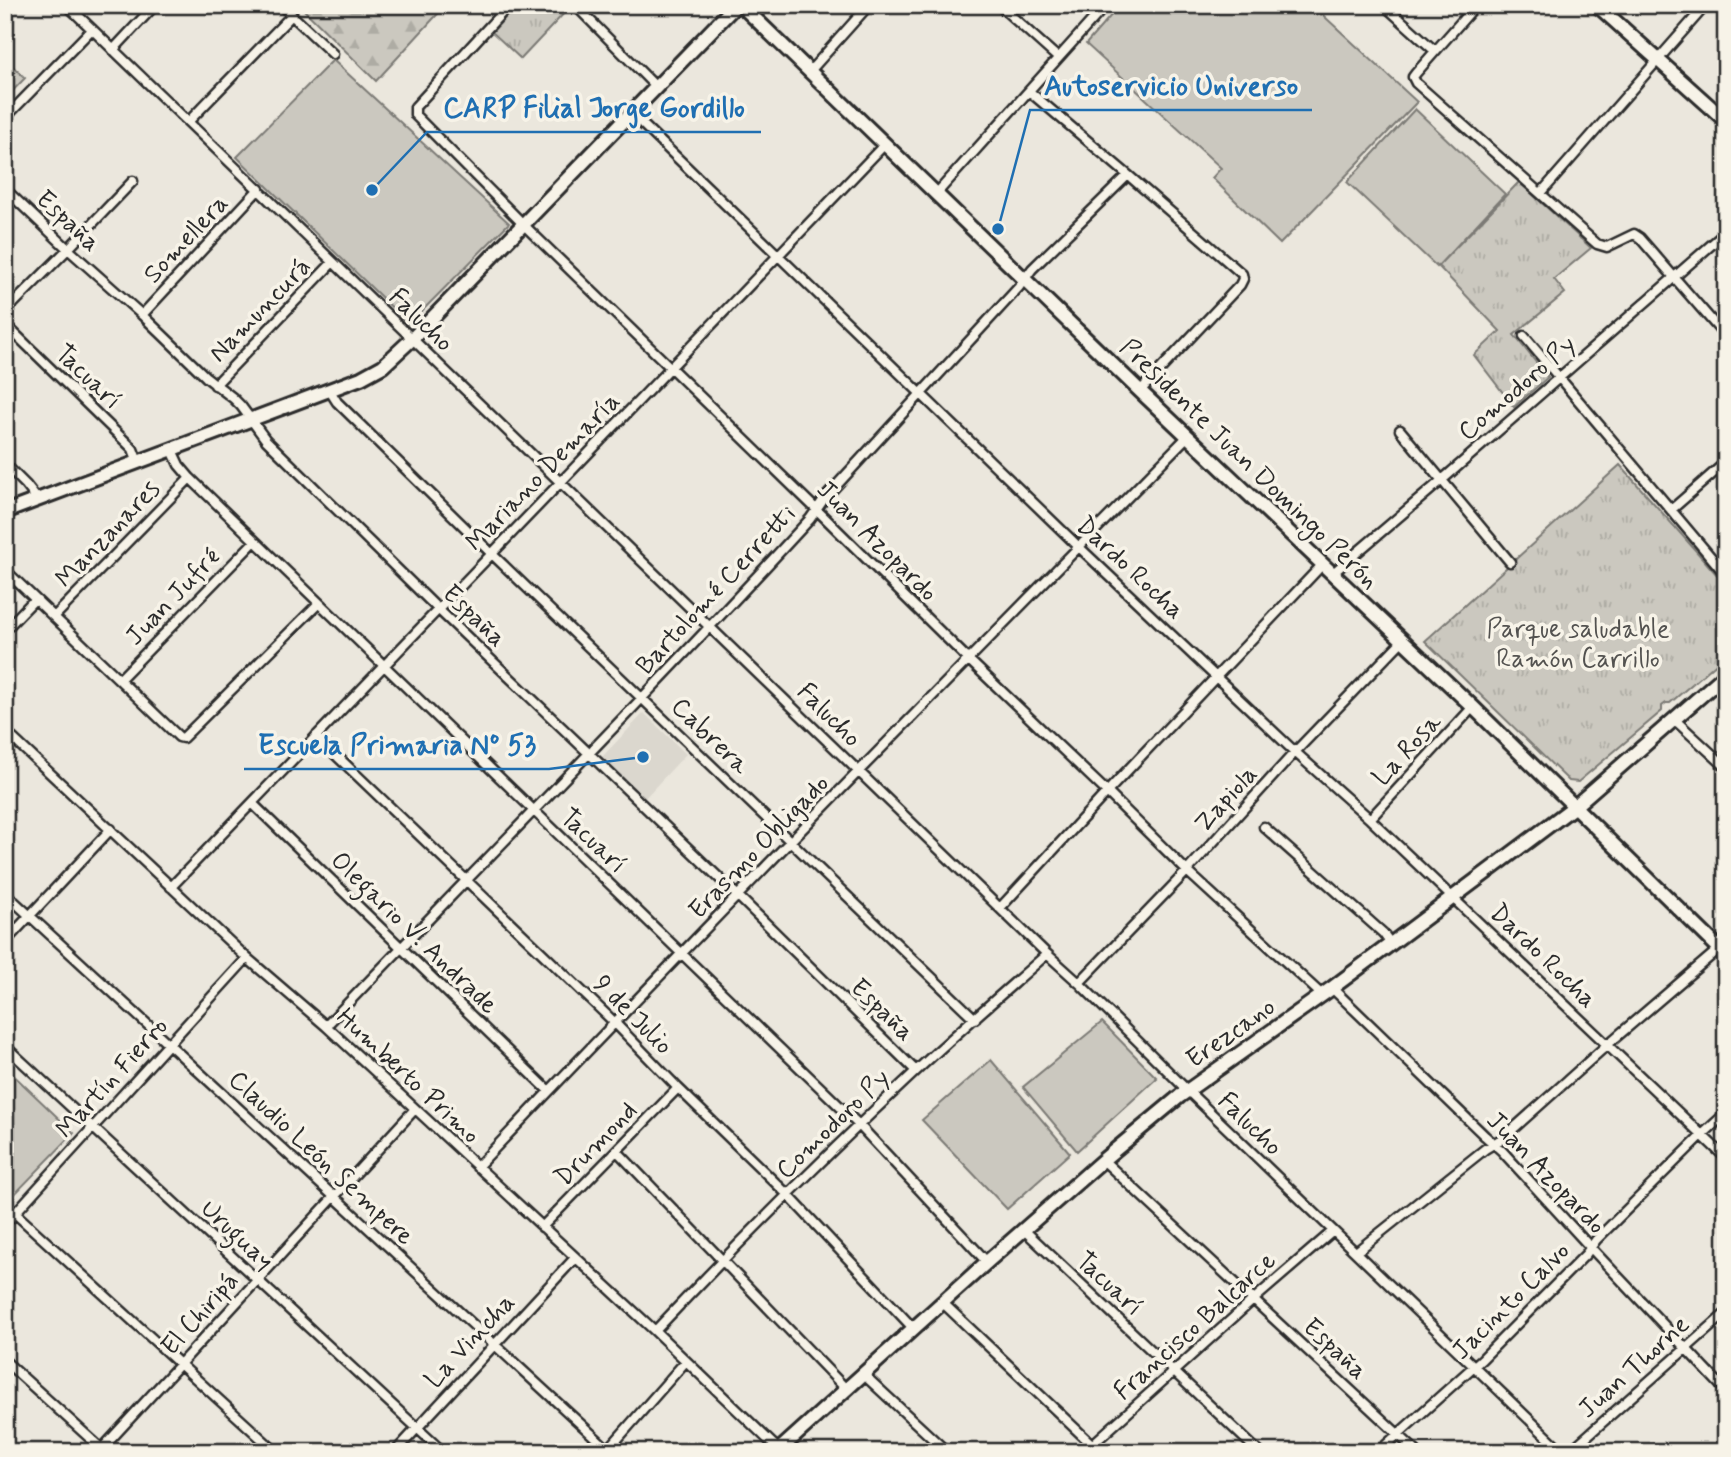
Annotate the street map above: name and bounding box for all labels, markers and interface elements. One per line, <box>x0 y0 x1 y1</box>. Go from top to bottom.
callout: Autoservicio Universo <box>1030 61 1312 110</box>
text: Autoservicio Universo <box>1044 69 1298 106</box>
callout: CARP Filial Jorge Gordillo <box>427 83 761 132</box>
text: CARP Filial Jorge Gordillo <box>443 91 745 129</box>
street label: España <box>28 183 107 260</box>
street label: Somellera <box>136 188 236 291</box>
street label: Namuncurá <box>202 251 319 370</box>
street label: Falucho <box>381 281 461 360</box>
street label: Comodoro Py <box>1451 328 1583 449</box>
street label: Presidente Juan Domingo Perón <box>1110 331 1386 599</box>
street label: Tacuarí <box>47 337 128 418</box>
street label: Mariano Demaría <box>459 385 628 559</box>
street label: Manzanares <box>48 473 168 596</box>
street label: Juan Azopardo <box>809 473 945 609</box>
street label: Bartolomé Cerretti <box>629 498 804 683</box>
street label: Dardo Rocha <box>1068 509 1191 628</box>
street label: Juan Jufré <box>118 541 228 653</box>
street label: España <box>434 578 513 655</box>
park label: Parque saludable Ramón Carrillo <box>1486 613 1670 677</box>
street label: Falucho <box>789 676 868 755</box>
street label: Cabrera <box>663 691 757 783</box>
street label: La Rosa <box>1365 707 1450 794</box>
callout: Escuela Primaria Nº 53 <box>244 720 549 769</box>
text: Escuela Primaria Nº 53 <box>258 728 536 765</box>
street label: Zapiola <box>1187 759 1266 840</box>
street label: Erasmo Obligado <box>682 768 837 927</box>
street label: Tacuarí <box>552 801 633 882</box>
street label: Olegario V. Andrade <box>320 845 505 1024</box>
street label: Dardo Rocha <box>1482 897 1604 1016</box>
street label: 9 de Julio <box>585 968 680 1063</box>
street label: España <box>842 972 921 1049</box>
street label: Erezcano <box>1180 991 1283 1077</box>
street label: Humberto Primo <box>328 1001 487 1152</box>
street label: Martín Fierro <box>49 1010 176 1146</box>
street label: Comodoro Py <box>769 1062 897 1187</box>
street label: Claudio León Sempere <box>220 1063 421 1253</box>
street label: Falucho <box>1210 1085 1290 1164</box>
street label: Drumond <box>548 1095 645 1194</box>
street label: Juan Azopardo <box>1478 1105 1613 1242</box>
street label: Uruguay <box>191 1193 281 1280</box>
street label: Jacinto Calvo <box>1445 1235 1578 1368</box>
street label: Francisco Balcarce <box>1107 1244 1284 1409</box>
street label: Tacuarí <box>1068 1245 1150 1324</box>
street label: El Chiripá <box>154 1265 247 1363</box>
street label: La Vincha <box>418 1287 523 1396</box>
street label: Juan Thorne <box>1571 1308 1697 1427</box>
street label: España <box>1295 1311 1374 1388</box>

